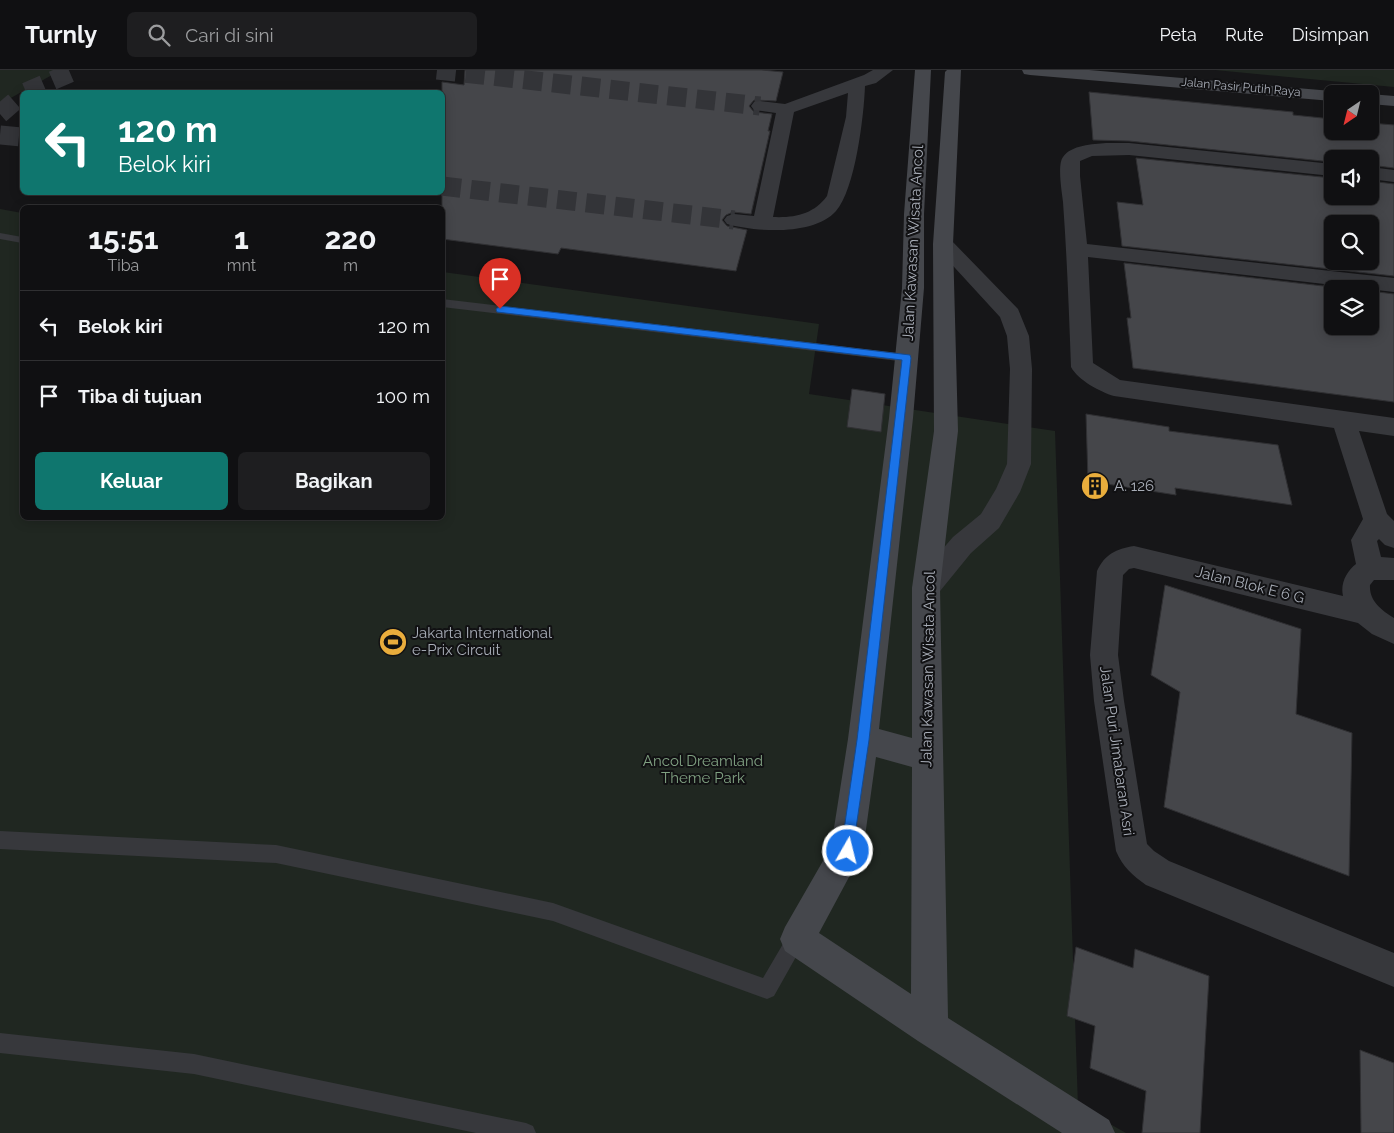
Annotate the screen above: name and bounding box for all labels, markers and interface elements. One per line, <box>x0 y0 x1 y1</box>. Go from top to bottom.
search box <box>127 12 477 57</box>
text: Turnly <box>25 20 97 49</box>
icon: search <box>145 21 173 49</box>
text: Cari di sini <box>185 24 274 46</box>
text: Peta <box>1160 24 1197 45</box>
text: Rute <box>1225 24 1264 45</box>
text: Disimpan <box>1292 24 1369 45</box>
street label: Jalan Pasir Putih Raya <box>1181 75 1301 99</box>
north arrow <box>1324 85 1379 140</box>
map controls <box>1324 85 1379 335</box>
text: 120 m <box>118 109 218 150</box>
icon: left <box>35 110 100 175</box>
street label: Jalan Kawasan Wisata Ancol <box>899 144 927 341</box>
button: sound <box>1324 150 1379 205</box>
text: Belok kiri <box>118 151 211 177</box>
button: search <box>1324 215 1379 270</box>
text: 15:51 <box>88 221 159 256</box>
text: 1 <box>234 221 249 256</box>
text: 220 <box>324 221 377 256</box>
text: Tiba <box>108 256 139 275</box>
text: mnt <box>227 256 256 275</box>
text: m <box>343 256 358 275</box>
pin <box>479 258 521 309</box>
icon: arrive <box>486 265 514 293</box>
button: layers <box>1324 280 1379 335</box>
icon: left <box>35 312 63 340</box>
text: Belok kiri <box>78 315 163 337</box>
text: 120 m <box>378 315 430 337</box>
icon: arrive <box>35 382 63 410</box>
text: Tiba di tujuan <box>78 385 202 407</box>
text: 100 m <box>376 385 430 407</box>
button: Keluar <box>35 452 228 510</box>
button: Bagikan <box>238 452 430 510</box>
building icon: A. 126 <box>1080 471 1110 501</box>
place label: A. 126 <box>1114 477 1154 495</box>
street label: Jalan Blok E 6 G <box>1194 563 1306 607</box>
street label: Jalan Kawasan Wisata Ancol <box>917 570 939 767</box>
place label: Jakarta International e-Prix Circuit <box>412 624 553 659</box>
sports icon: Jakarta International e-Prix Circuit <box>378 627 408 657</box>
street label: Jalan Puri Jimabaran Asri <box>1096 665 1138 837</box>
park label: Ancol Dreamland Theme Park <box>643 752 763 787</box>
position arrow <box>821 824 873 876</box>

